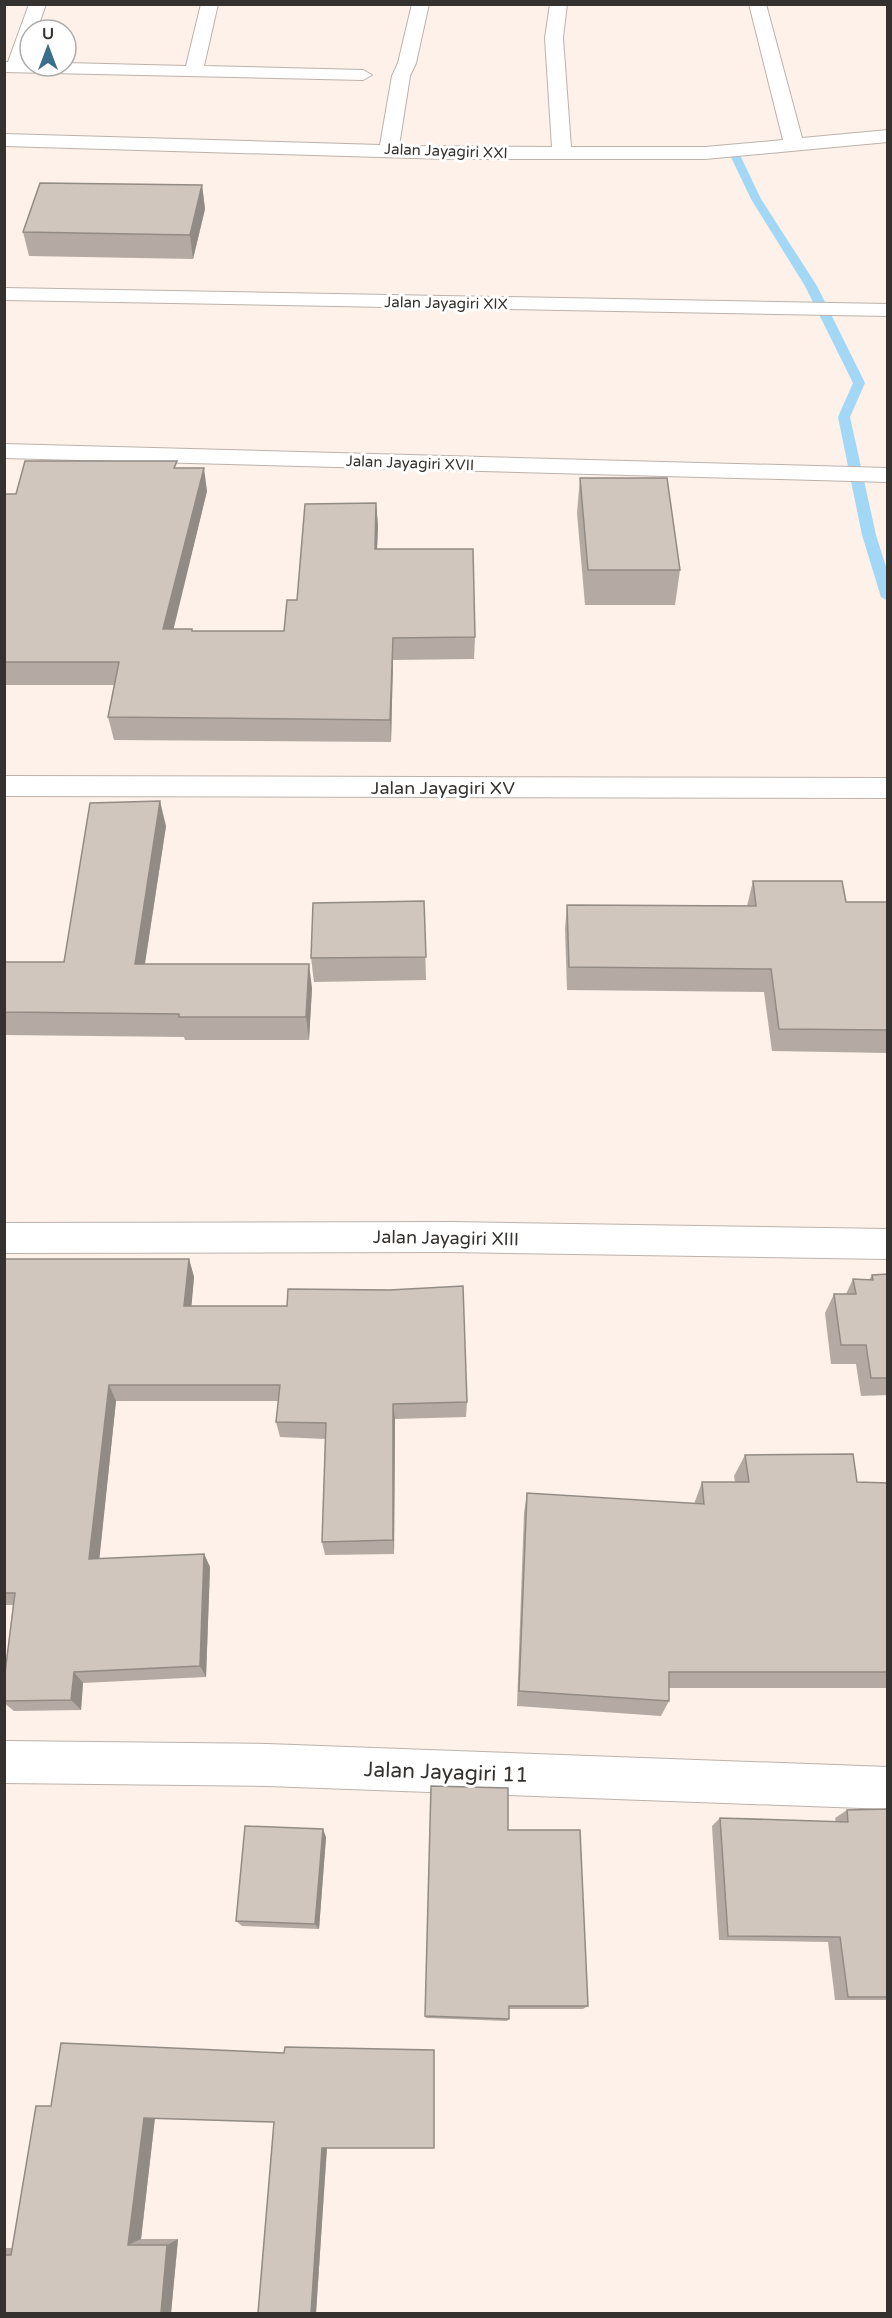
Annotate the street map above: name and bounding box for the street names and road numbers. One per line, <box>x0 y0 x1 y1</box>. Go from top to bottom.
street label: Jalan Jayagiri XXI <box>384 140 508 162</box>
street label: Jalan Jayagiri XIX <box>384 293 508 313</box>
street label: Jalan Jayagiri XVII <box>346 452 474 474</box>
street label: Jalan Jayagiri XV <box>371 777 515 799</box>
street label: Jalan Jayagiri XIII <box>373 1226 519 1250</box>
street label: Jalan Jayagiri 11 <box>363 1757 529 1788</box>

